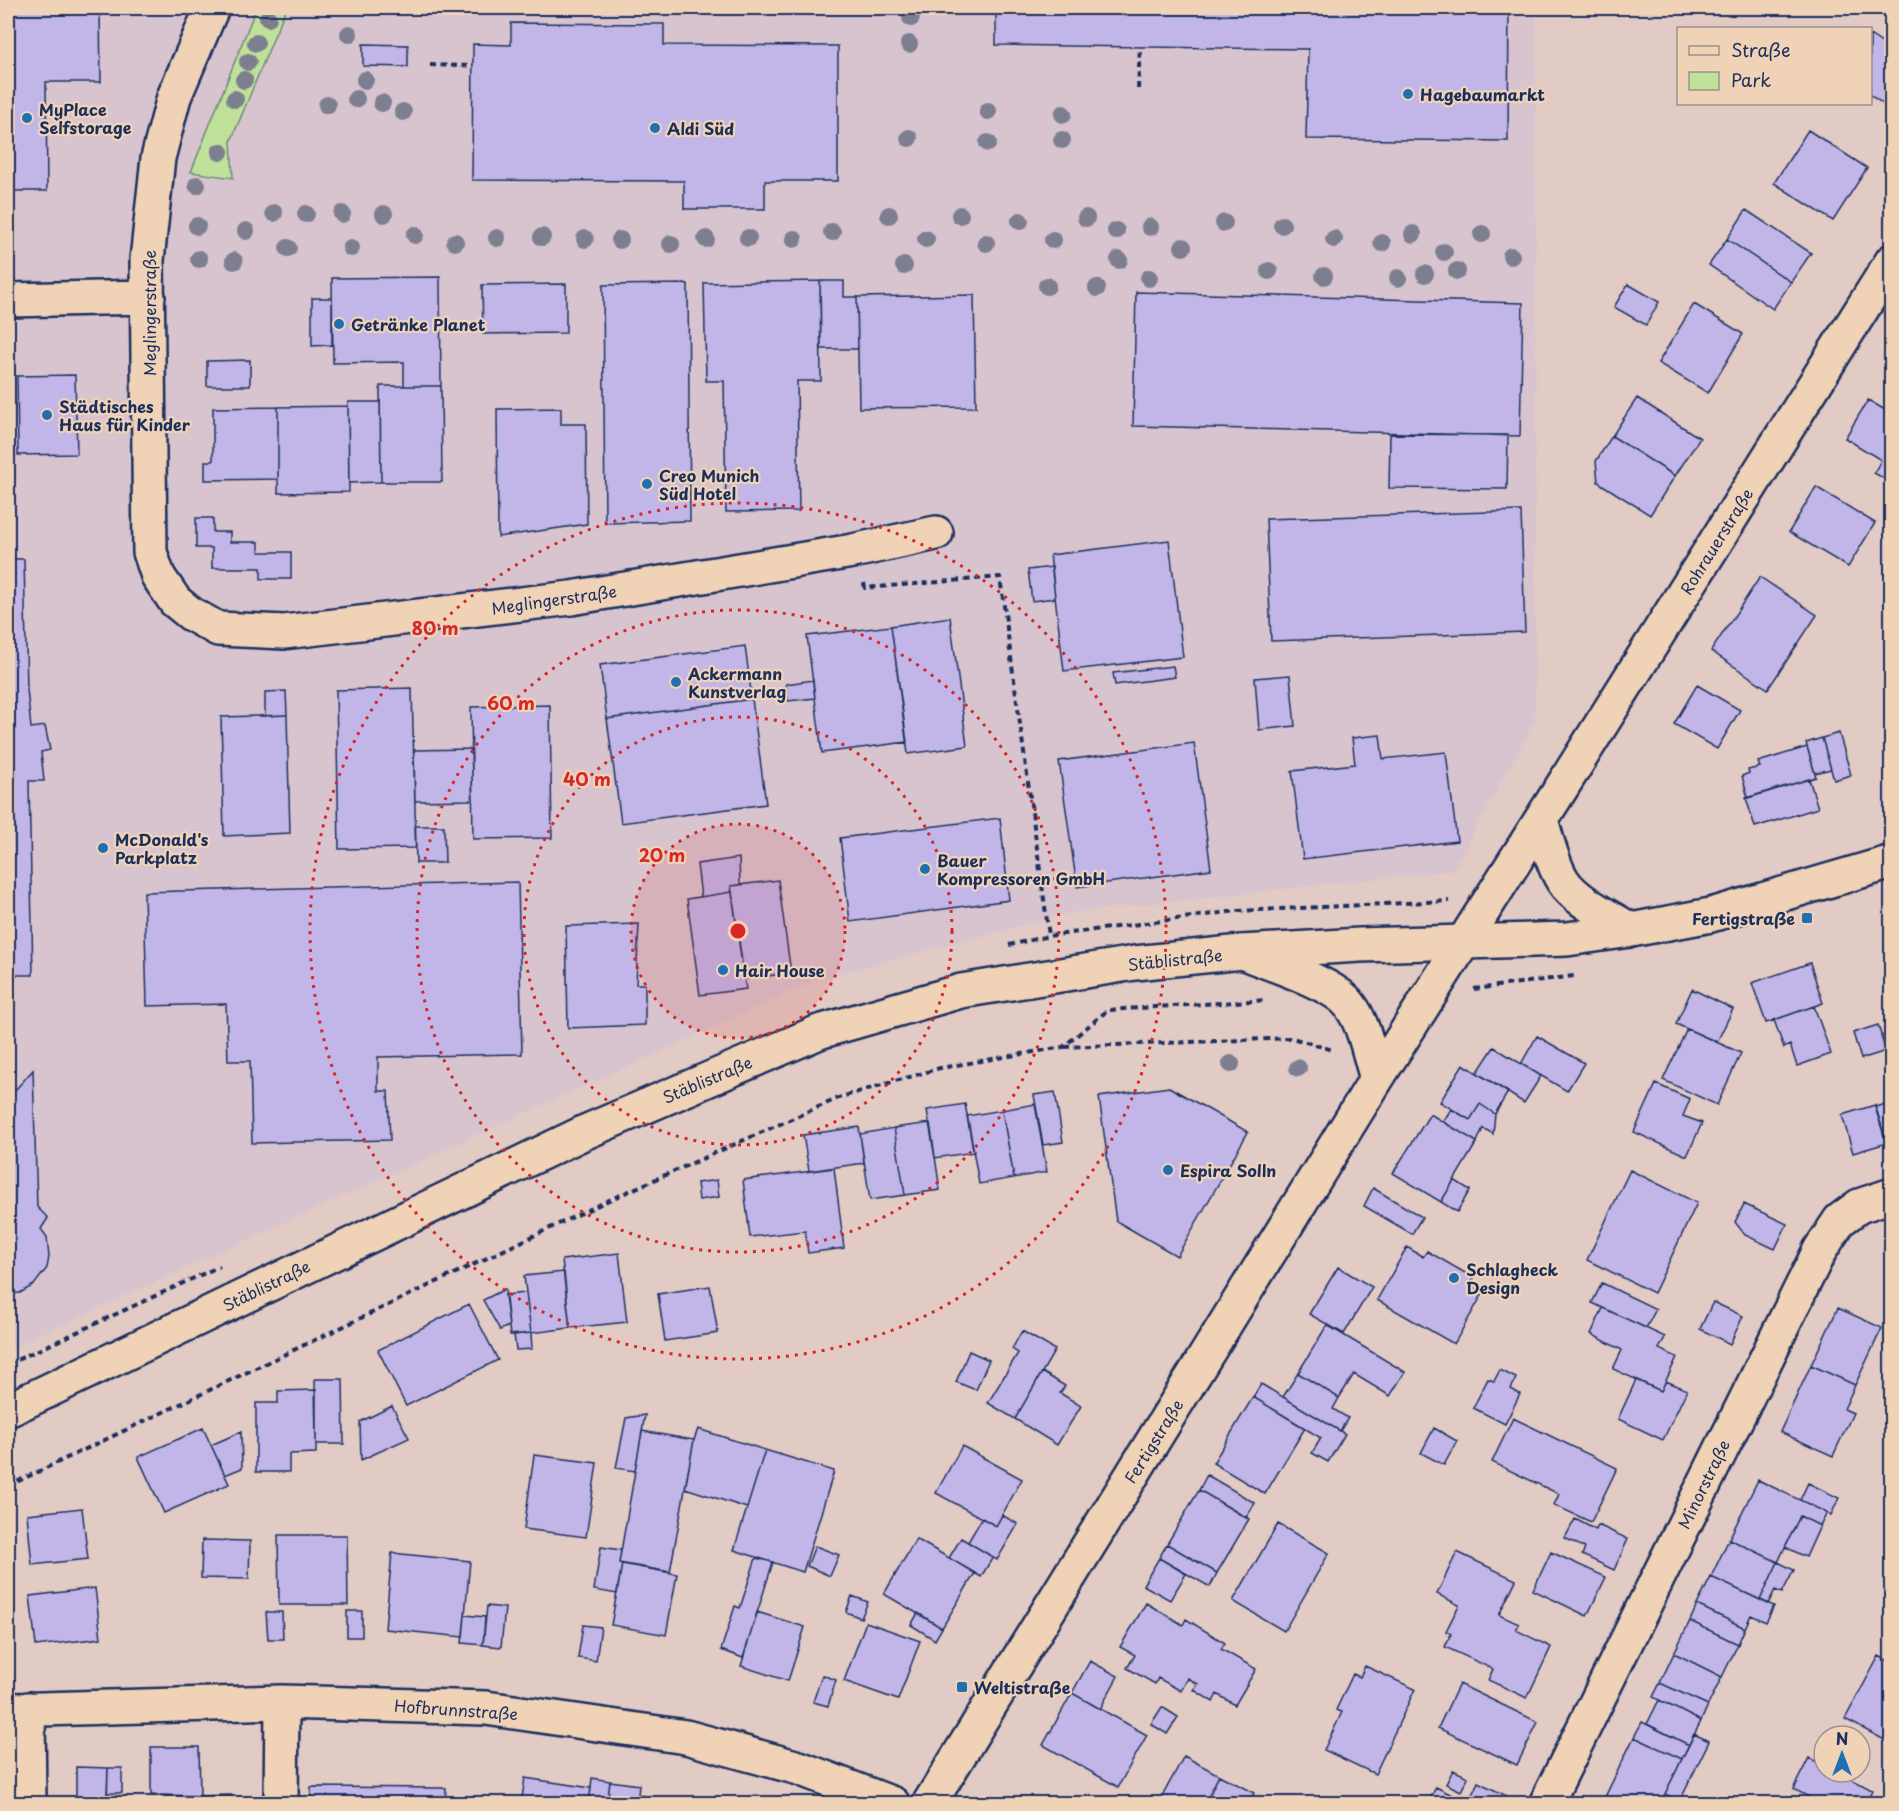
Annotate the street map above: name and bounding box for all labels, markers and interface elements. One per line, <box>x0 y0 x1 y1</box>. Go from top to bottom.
legend <box>1677 27 1872 105</box>
text: Straße <box>1731 36 1791 63</box>
text: Park <box>1731 66 1771 93</box>
place label: Hagebaumarkt <box>1420 82 1545 106</box>
marker: Hagebaumarkt <box>1401 87 1415 101</box>
place label: MyPlace Selfstorage <box>39 97 132 139</box>
marker: MyPlace Selfstorage <box>20 111 34 125</box>
place label: Aldi Süd <box>667 116 734 140</box>
marker: Aldi Süd <box>648 121 662 135</box>
street label: Meglingerstraße <box>137 250 161 376</box>
place label: Getränke Planet <box>351 312 486 336</box>
marker: Getränke Planet <box>332 317 346 331</box>
place label: Städtisches Haus für Kinder <box>59 394 191 436</box>
marker: Städtisches Haus für Kinder <box>40 408 54 422</box>
place label: Creo Munich Süd Hotel <box>659 463 759 505</box>
marker: Creo Munich Süd Hotel <box>640 477 654 491</box>
street label: Rohrauerstraße <box>1674 483 1758 599</box>
street label: Meglingerstraße <box>490 578 618 620</box>
text: 80 m <box>411 614 459 641</box>
place label: Ackermann Kunstverlag <box>687 661 787 703</box>
marker: Ackermann Kunstverlag <box>669 675 683 689</box>
text: 60 m <box>487 689 535 716</box>
text: 40 m <box>563 765 611 792</box>
place label: McDonald's Parkplatz <box>115 827 209 869</box>
marker: McDonald's Parkplatz <box>96 841 110 855</box>
text: 20 m <box>639 841 685 868</box>
place label: Bauer Kompressoren GmbH <box>937 848 1105 890</box>
marker: Bauer Kompressoren GmbH <box>918 862 932 876</box>
place label: Fertigstraße <box>1692 906 1795 930</box>
marker: Fertigstraße <box>1800 911 1814 925</box>
centre of rings <box>728 921 748 941</box>
street label: Stäblistraße <box>1127 942 1223 976</box>
place label: Hair House <box>735 958 825 982</box>
marker: Hair House <box>716 963 730 977</box>
street label: Stäblistraße <box>659 1049 755 1109</box>
place label: Espira Solln <box>1180 1158 1276 1182</box>
marker: Espira Solln <box>1161 1163 1175 1177</box>
street label: Stäblistraße <box>218 1253 314 1317</box>
place label: Schlagheck Design <box>1466 1257 1558 1299</box>
marker: Schlagheck Design <box>1447 1271 1461 1285</box>
street label: Fertigstraße <box>1118 1394 1188 1488</box>
street label: Minorstraße <box>1671 1435 1735 1533</box>
place label: Weltistraße <box>974 1675 1071 1699</box>
marker: Weltistraße <box>955 1680 969 1694</box>
street label: Hofbrunnstraße <box>393 1693 519 1725</box>
north arrow <box>1812 1724 1872 1784</box>
text: N <box>1836 1726 1848 1750</box>

